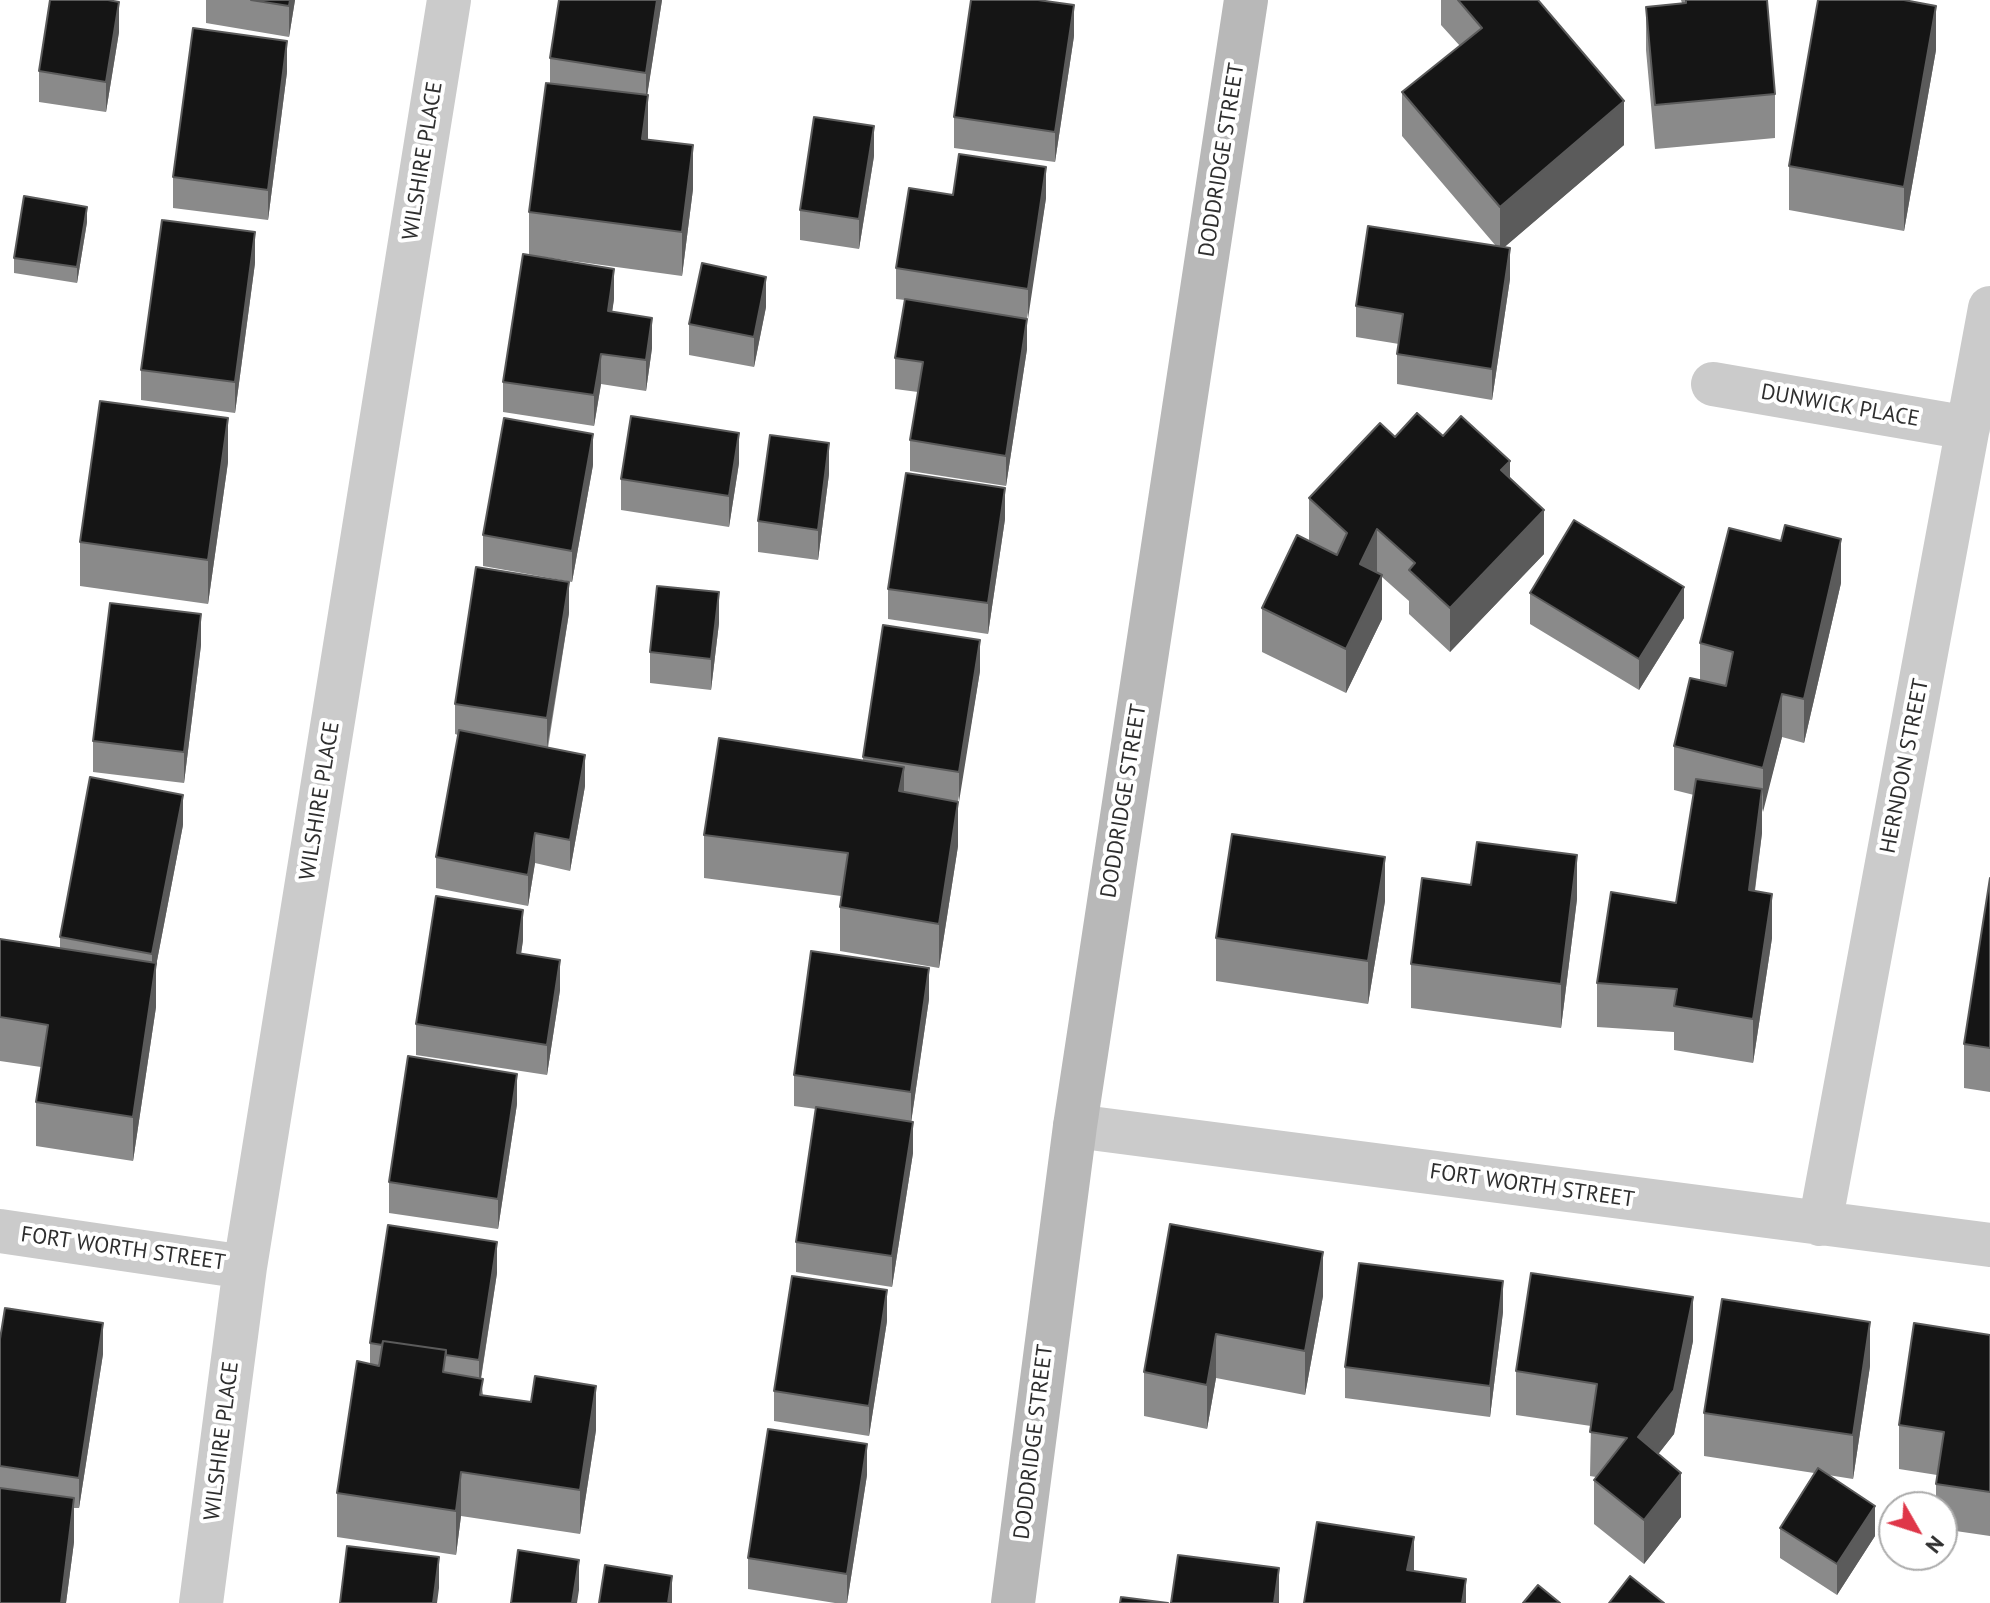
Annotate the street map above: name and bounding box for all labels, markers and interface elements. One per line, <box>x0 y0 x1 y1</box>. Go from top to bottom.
street label: DODDRIDGE STREET <box>1194 61 1250 259</box>
street label: WILSHIRE PLACE <box>397 80 449 242</box>
street label: DUNWICK PLACE <box>1759 379 1921 433</box>
street label: HERNDON STREET <box>1875 676 1935 856</box>
street label: DODDRIDGE STREET <box>1096 702 1152 900</box>
street label: WILSHIRE PLACE <box>294 720 346 882</box>
street label: FORT WORTH STREET <box>1428 1159 1636 1213</box>
street label: FORT WORTH STREET <box>19 1222 227 1276</box>
street label: DODDRIDGE STREET <box>1009 1343 1059 1541</box>
street label: WILSHIRE PLACE <box>199 1360 245 1522</box>
north arrow <box>1878 1491 1958 1571</box>
text: N <box>1920 1530 1951 1559</box>

